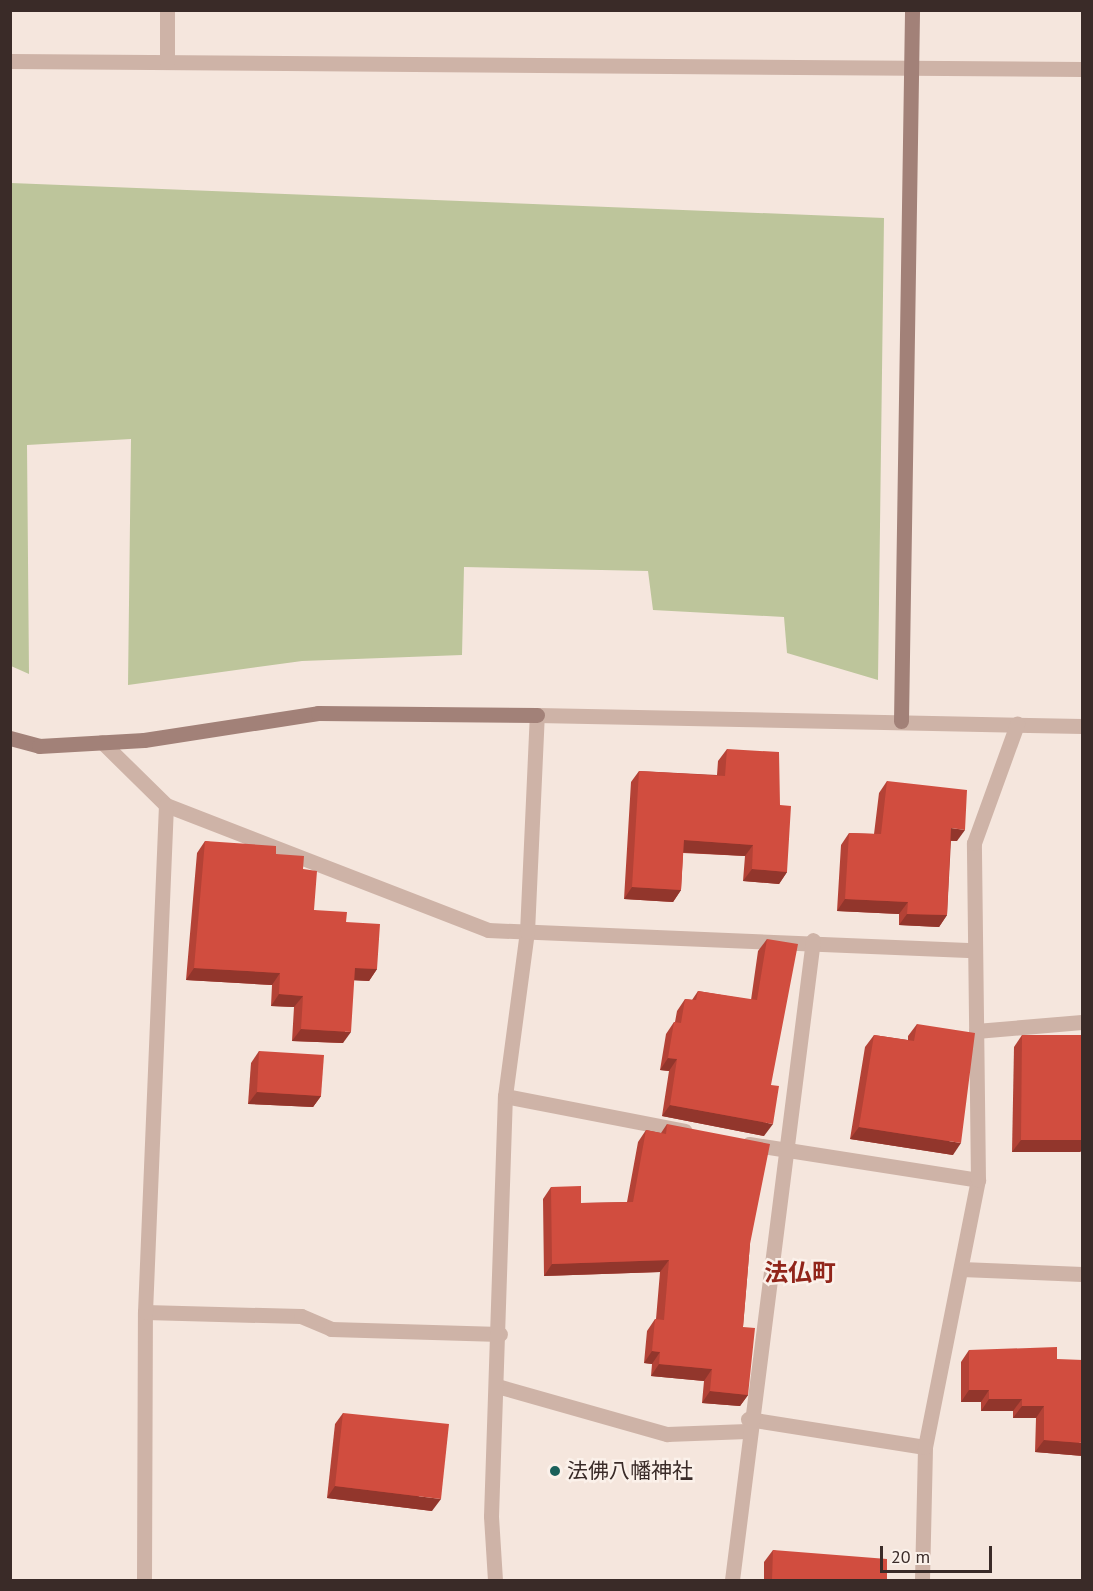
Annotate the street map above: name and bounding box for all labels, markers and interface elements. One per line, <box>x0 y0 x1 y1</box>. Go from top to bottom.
district label: 法仏町 <box>764 1259 836 1287</box>
place label: 法佛八幡神社 <box>567 1458 693 1484</box>
marker: 法佛八幡神社 <box>548 1464 562 1478</box>
scale bar <box>883 1534 996 1572</box>
text: 20 m <box>891 1545 930 1568</box>

